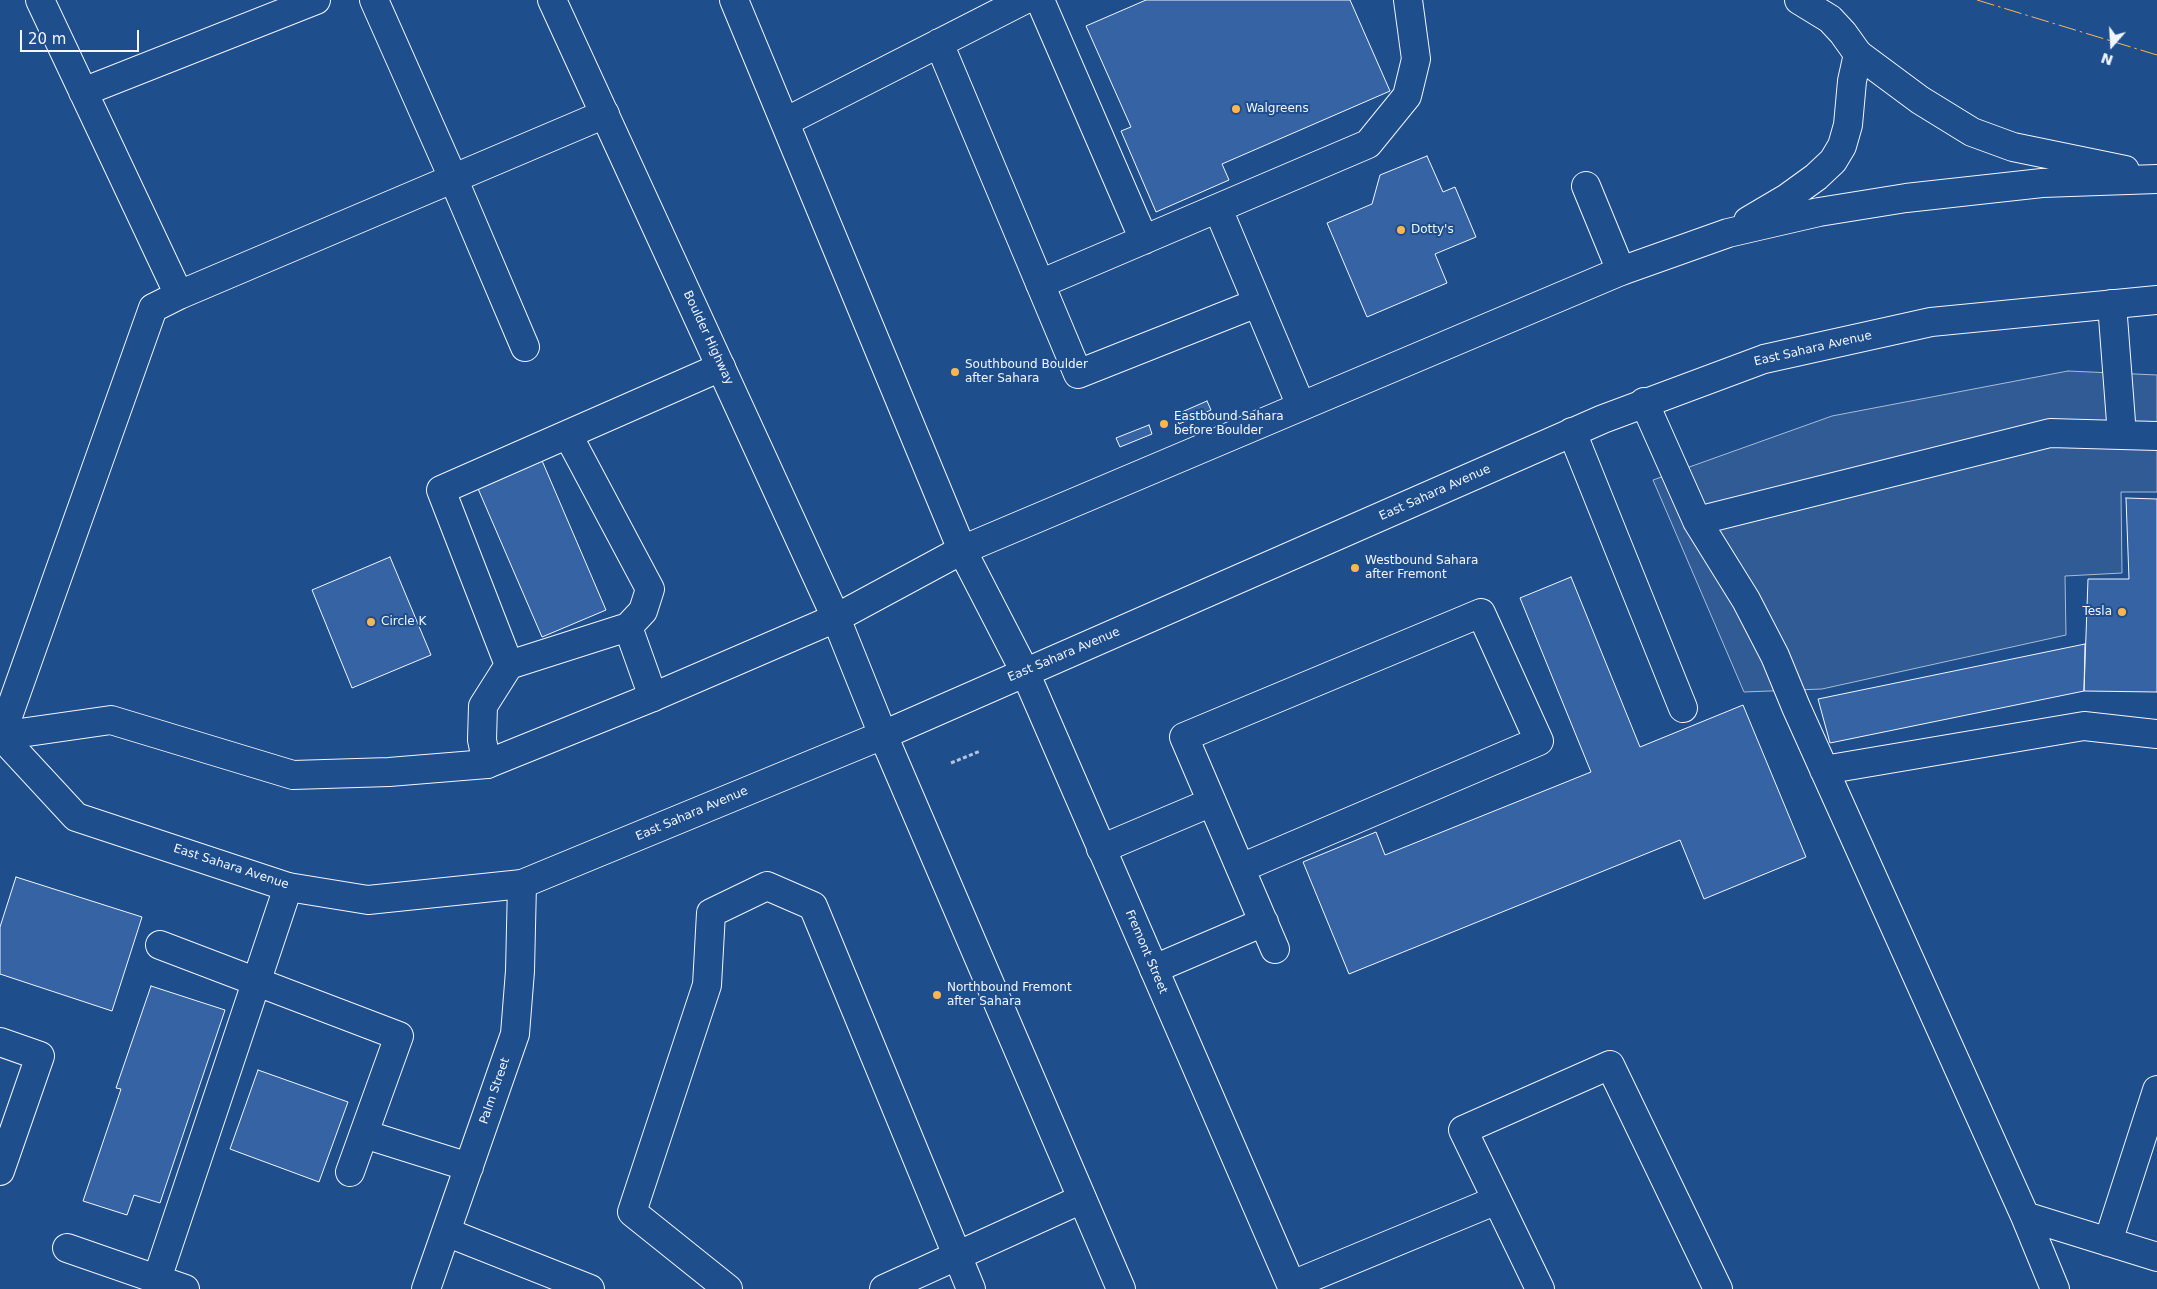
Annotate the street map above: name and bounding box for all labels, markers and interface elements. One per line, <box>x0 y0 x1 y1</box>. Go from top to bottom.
scale bar <box>22 20 141 52</box>
north arrow <box>2087 20 2137 70</box>
text: 20 m <box>28 30 66 48</box>
text: N <box>2099 50 2115 69</box>
place label: Walgreens <box>1246 102 1309 116</box>
marker: Walgreens <box>1230 103 1242 115</box>
place label: Dotty's <box>1411 223 1454 237</box>
marker: Dotty's <box>1395 224 1407 236</box>
street label: Boulder Highway <box>680 289 736 387</box>
street label: East Sahara Avenue <box>1753 328 1873 370</box>
place label: Southbound Boulder after Sahara <box>965 358 1088 386</box>
marker: Southbound Boulder after Sahara <box>949 366 961 378</box>
place label: Eastbound Sahara before Boulder <box>1174 410 1284 438</box>
marker: Eastbound Sahara before Boulder <box>1158 418 1170 430</box>
street label: East Sahara Avenue <box>1377 462 1493 524</box>
place label: Westbound Sahara after Fremont <box>1365 554 1478 582</box>
marker: Westbound Sahara after Fremont <box>1349 562 1361 574</box>
place label: Tesla <box>2082 605 2112 619</box>
marker: Tesla <box>2116 606 2128 618</box>
place label: Circle K <box>381 615 426 629</box>
marker: Circle K <box>365 616 377 628</box>
street label: East Sahara Avenue <box>1006 625 1122 685</box>
street label: East Sahara Avenue <box>634 784 750 844</box>
street label: East Sahara Avenue <box>172 842 290 892</box>
street label: Fremont Street <box>1122 908 1170 996</box>
place label: Northbound Fremont after Sahara <box>947 981 1072 1009</box>
marker: Northbound Fremont after Sahara <box>931 989 943 1001</box>
street label: Palm Street <box>477 1056 513 1126</box>

